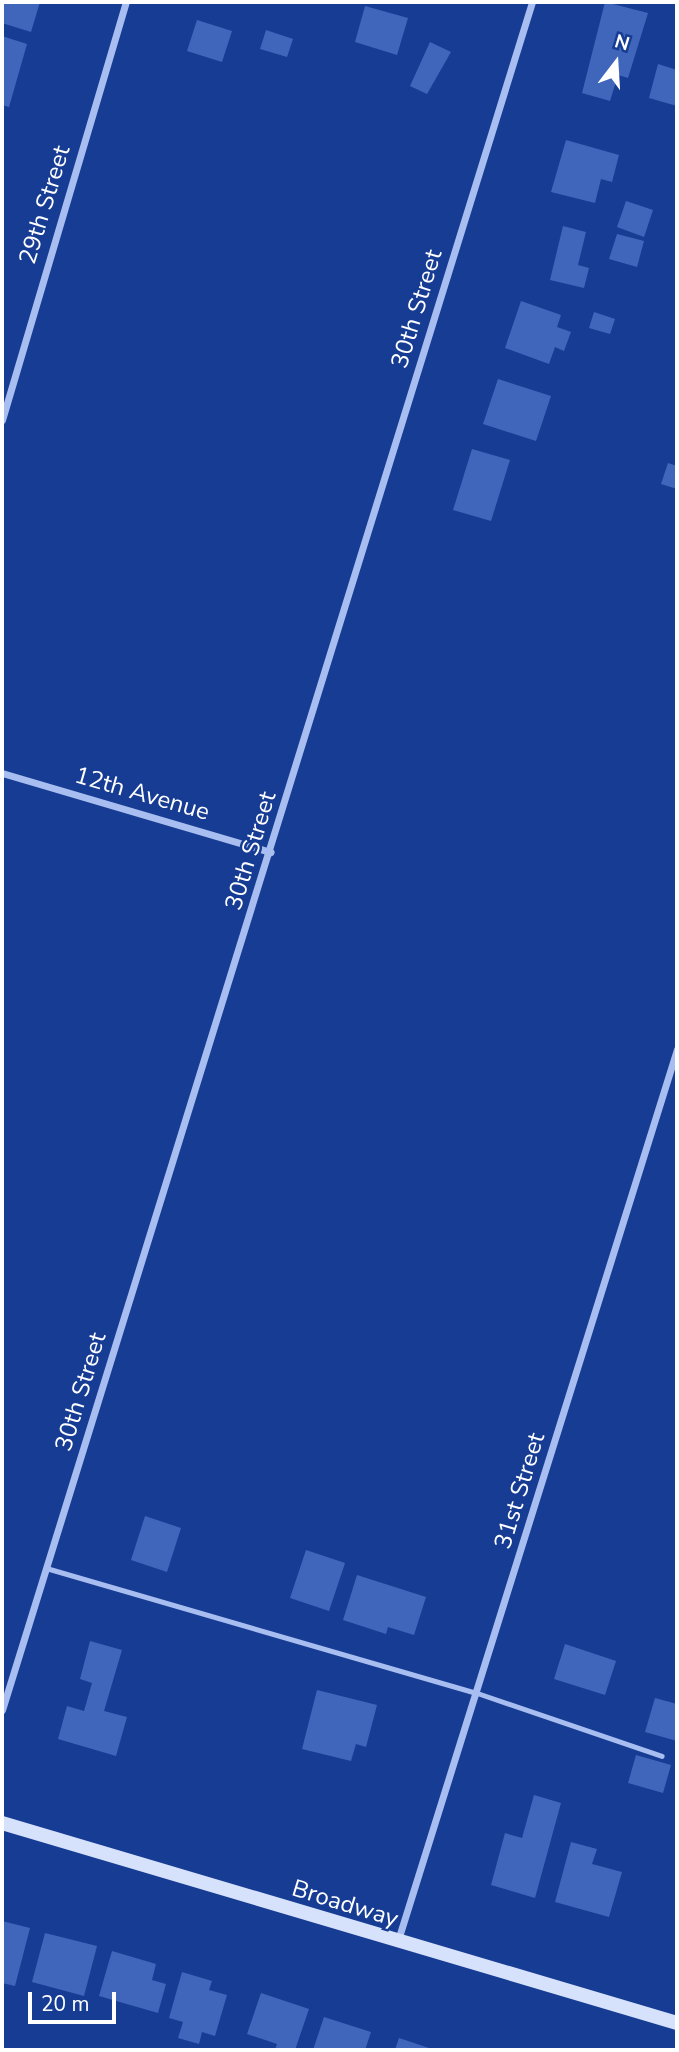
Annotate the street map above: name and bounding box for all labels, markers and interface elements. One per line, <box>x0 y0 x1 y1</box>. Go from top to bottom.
north arrow <box>581 28 651 98</box>
text: N <box>612 28 633 57</box>
street label: 29th Street <box>13 142 77 268</box>
street label: 30th Street <box>385 246 449 372</box>
street label: 12th Avenue <box>71 761 213 827</box>
street label: 30th Street <box>219 788 283 914</box>
street label: 30th Street <box>49 1329 113 1455</box>
street label: 31st Street <box>489 1429 551 1553</box>
street label: Broadway <box>288 1874 402 1934</box>
scale bar <box>32 1979 119 2023</box>
text: 20 m <box>41 1990 90 2018</box>

